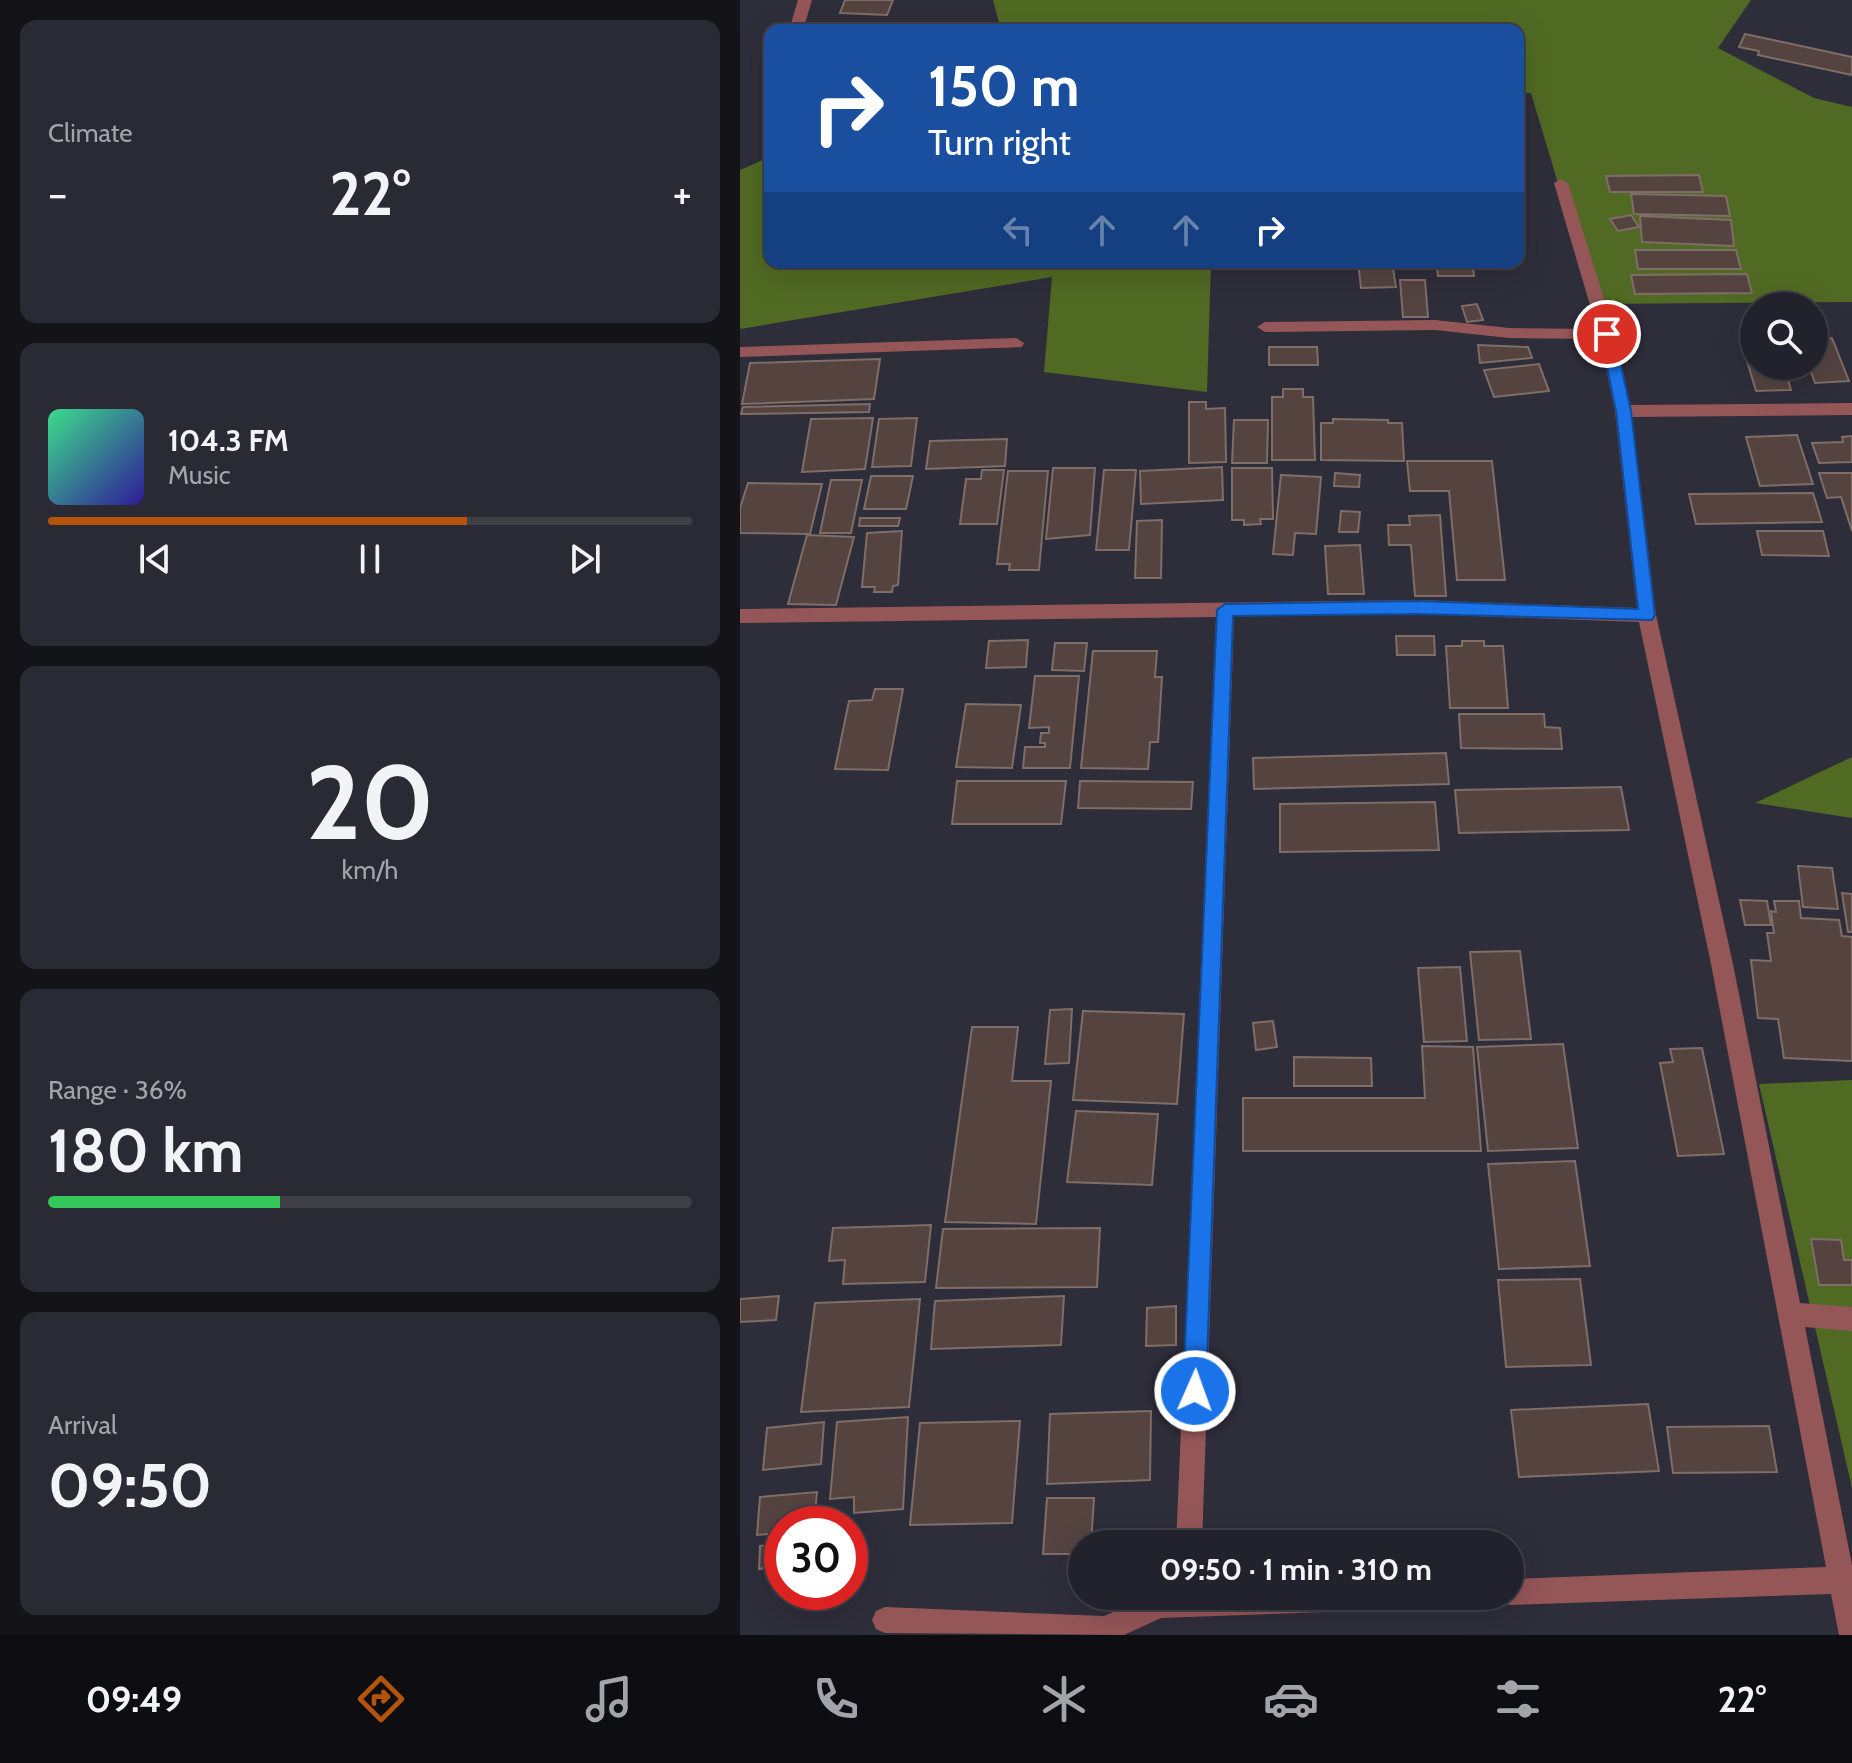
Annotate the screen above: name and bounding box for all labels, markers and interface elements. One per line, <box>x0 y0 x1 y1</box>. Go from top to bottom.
text: 150 m <box>928 52 1080 120</box>
icon: right <box>796 56 900 160</box>
text: Climate <box>48 117 133 149</box>
text: Turn right <box>928 120 1071 164</box>
text: 22° <box>330 157 410 230</box>
text: − <box>48 167 67 220</box>
text: + <box>673 167 692 220</box>
icon: left <box>996 208 1040 252</box>
icon: ahead <box>1080 208 1124 252</box>
icon: ahead <box>1164 208 1208 252</box>
icon: right <box>1248 208 1292 252</box>
map controls <box>1740 292 1828 380</box>
button: search <box>1740 292 1828 380</box>
pin <box>1573 300 1641 368</box>
icon: arrive <box>1585 312 1629 356</box>
text: 104.3 FM <box>168 422 289 459</box>
text: Music <box>168 459 231 491</box>
icon: previous <box>133 537 177 581</box>
icon: pause <box>348 537 392 581</box>
icon: next <box>563 537 607 581</box>
text: 20 <box>306 739 434 865</box>
text: km/h <box>342 854 398 886</box>
text: Range · 36% <box>48 1074 187 1106</box>
text: 180 km <box>48 1114 243 1187</box>
position arrow <box>1153 1349 1237 1433</box>
text: Arrival <box>48 1409 117 1441</box>
text: 09:50 <box>48 1449 212 1522</box>
speed limit sign: 30 <box>764 1506 868 1610</box>
text: 09:50 · 1 min · 310 m <box>1160 1551 1432 1588</box>
icon: directions <box>353 1671 409 1727</box>
icon: music <box>581 1671 637 1727</box>
icon: phone <box>808 1671 864 1727</box>
icon: climate <box>1036 1671 1092 1727</box>
icon: car <box>1263 1671 1319 1727</box>
icon: filters <box>1490 1671 1546 1727</box>
text: 09:49 <box>86 1677 182 1721</box>
text: 22° <box>1718 1677 1766 1721</box>

